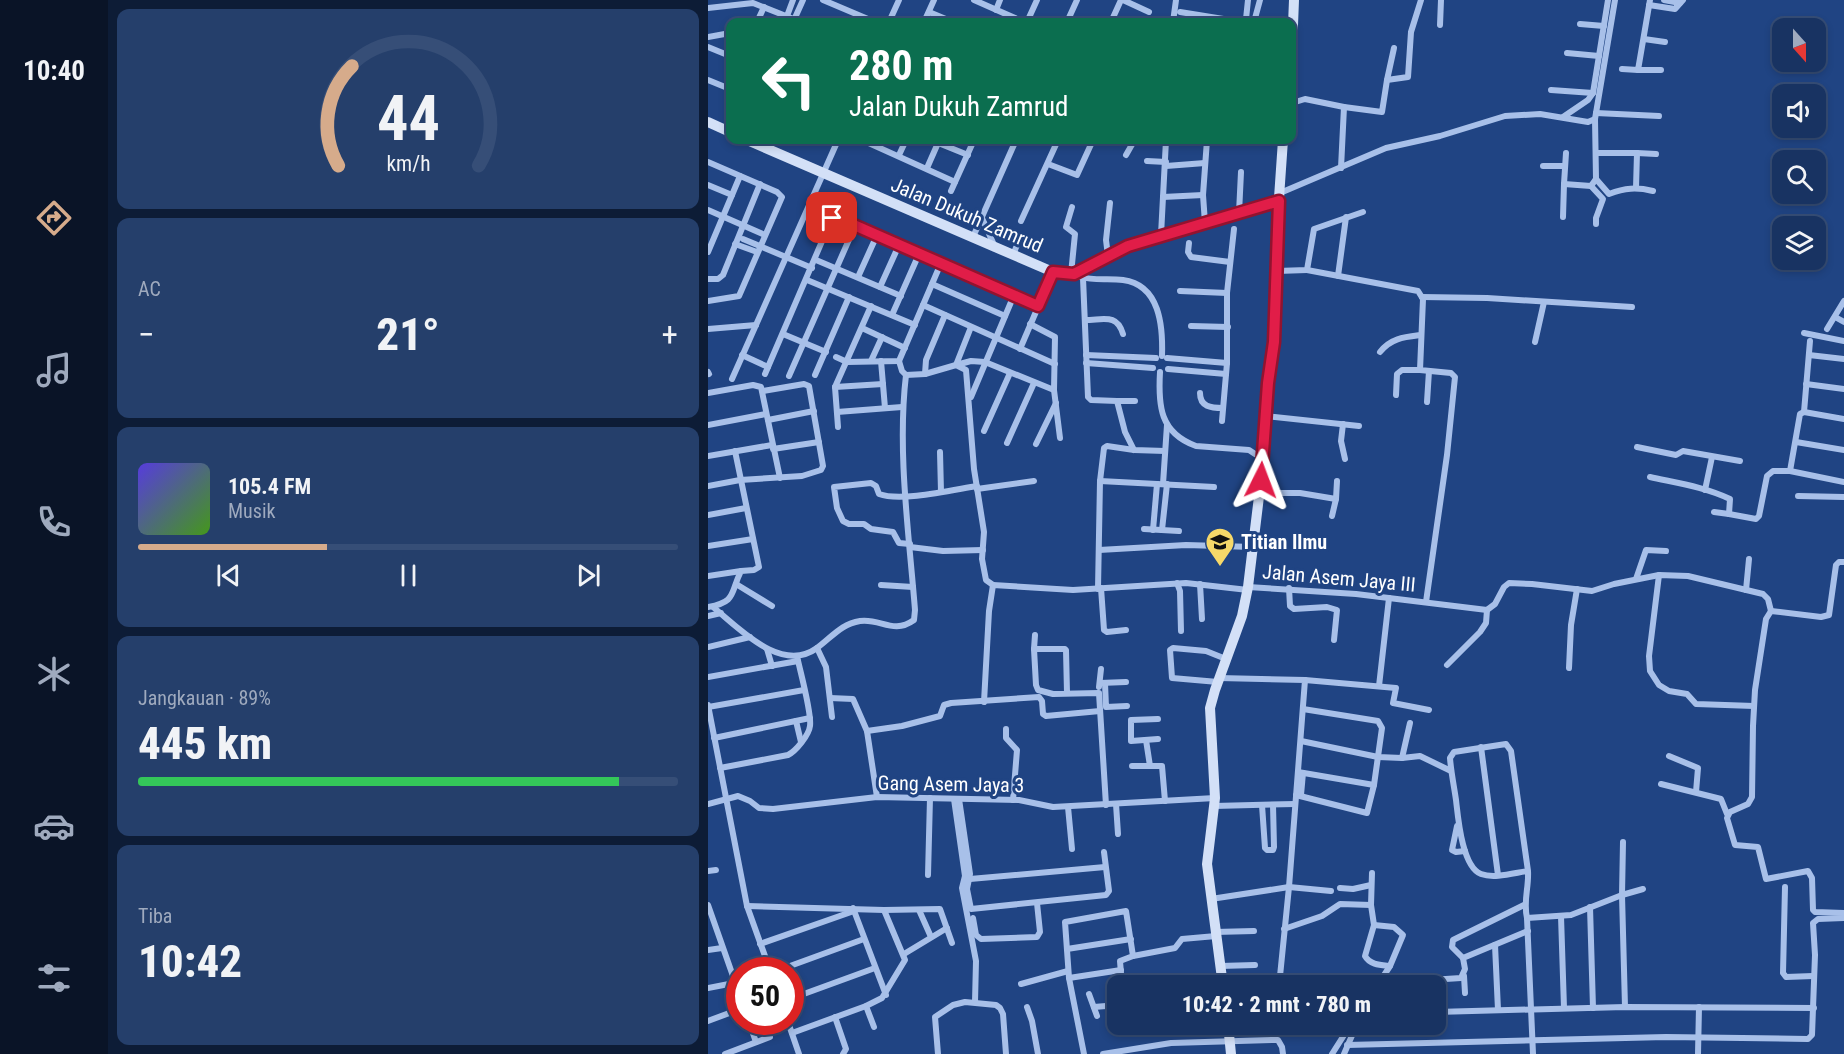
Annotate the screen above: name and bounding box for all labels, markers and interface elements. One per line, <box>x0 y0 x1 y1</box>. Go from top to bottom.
north arrow <box>1772 18 1826 72</box>
map controls <box>1772 18 1826 270</box>
text: 280 m <box>849 41 954 90</box>
icon: left <box>750 42 828 120</box>
text: 10:40 <box>23 55 85 87</box>
text: 44 <box>376 82 440 155</box>
button: sound <box>1772 84 1826 138</box>
text: Jalan Dukuh Zamrud <box>849 91 1068 123</box>
button: search <box>1772 150 1826 204</box>
text: km/h <box>386 151 430 176</box>
street label: Jalan Dukuh Zamrud <box>888 172 1046 258</box>
pin <box>806 192 857 243</box>
icon: directions <box>33 197 75 239</box>
icon: arrive <box>815 201 848 234</box>
button: layers <box>1772 216 1826 270</box>
text: AC <box>138 277 161 301</box>
text: 21° <box>376 308 440 361</box>
text: − <box>138 315 155 354</box>
text: + <box>662 315 678 354</box>
icon: music <box>33 349 75 391</box>
position arrow <box>1229 448 1293 512</box>
text: 105.4 FM <box>228 474 311 499</box>
text: Musik <box>228 499 276 523</box>
icon: phone <box>33 501 75 543</box>
school or university icon: Titian Ilmu <box>1204 526 1236 568</box>
place label: Titian Ilmu <box>1241 530 1327 554</box>
icon: previous <box>212 559 245 592</box>
icon: pause <box>392 559 425 592</box>
icon: next <box>572 559 605 592</box>
street label: Jalan Asem Jaya III <box>1261 559 1417 597</box>
icon: climate <box>33 653 75 695</box>
text: Jangkauan · 89% <box>138 686 271 710</box>
text: 445 km <box>138 717 272 770</box>
street label: Gang Asem Jaya 3 <box>878 771 1024 797</box>
icon: car <box>33 805 75 847</box>
text: Tiba <box>138 904 172 928</box>
text: 10:42 <box>138 935 242 988</box>
icon: filters <box>33 957 75 999</box>
speed limit sign: 50 <box>726 957 804 1035</box>
text: 10:42 · 2 mnt · 780 m <box>1182 992 1371 1017</box>

